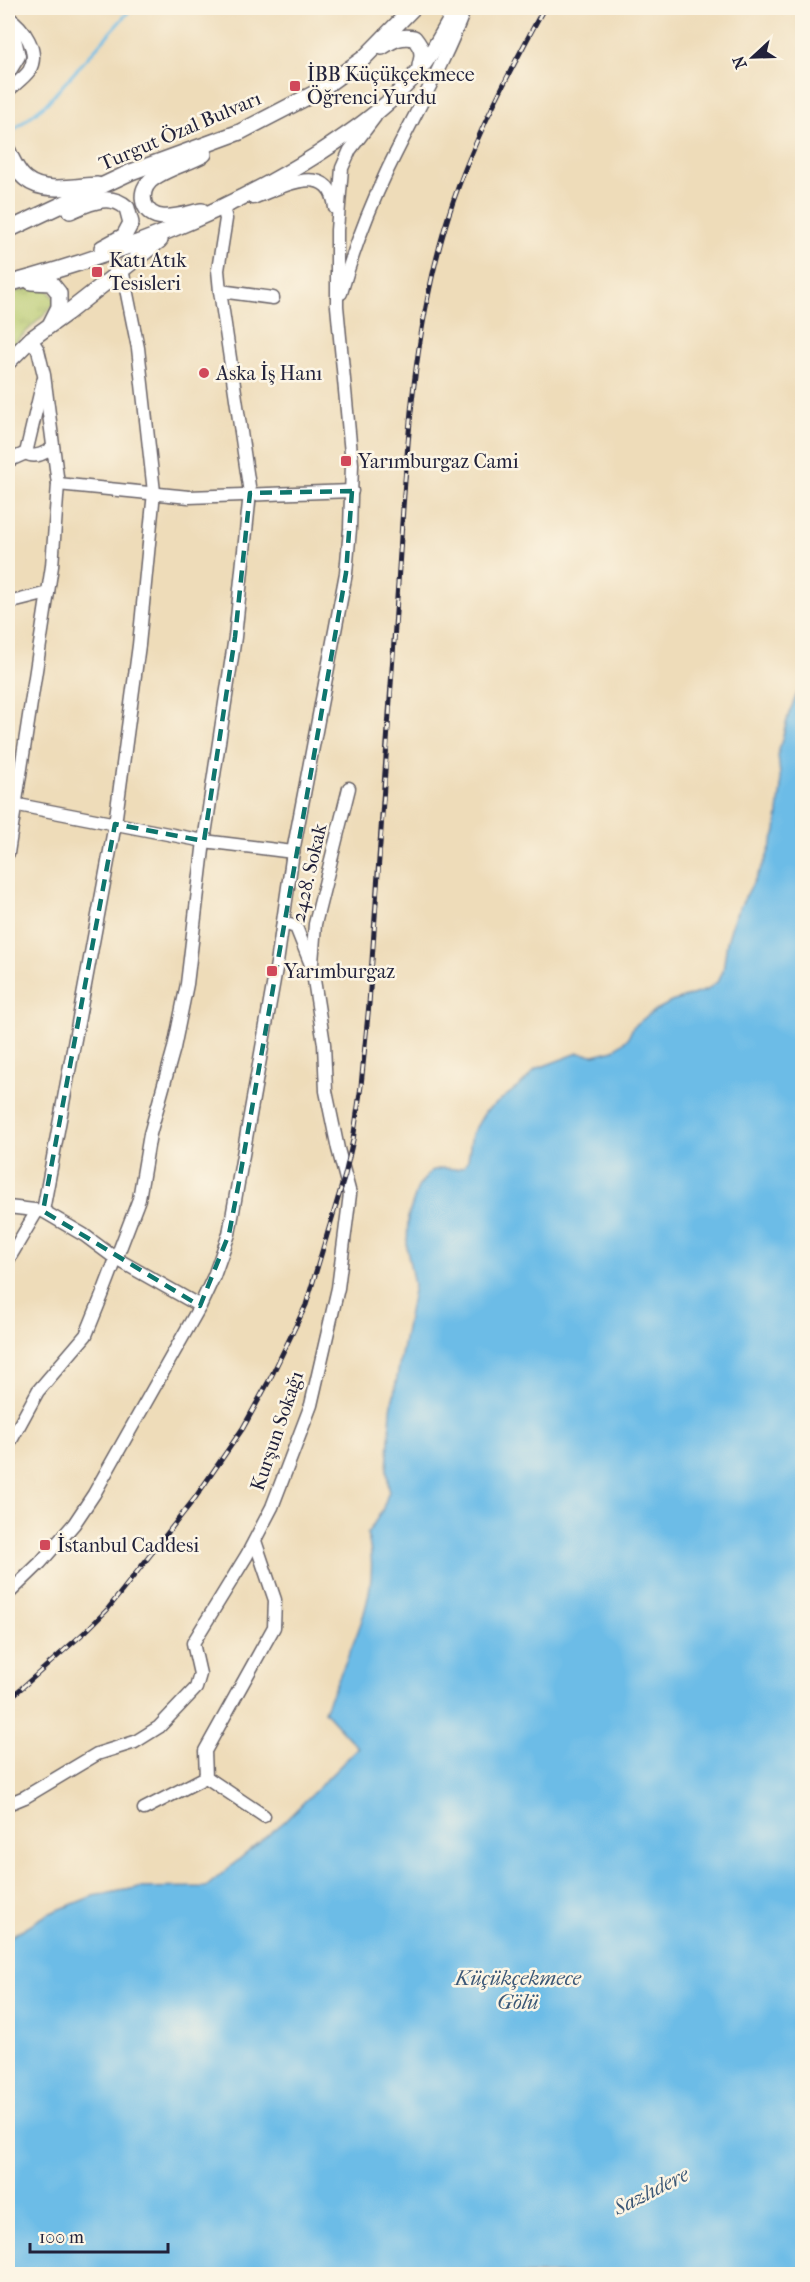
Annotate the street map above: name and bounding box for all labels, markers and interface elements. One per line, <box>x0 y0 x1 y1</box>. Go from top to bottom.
north arrow <box>723 27 783 87</box>
text: N <box>728 52 751 72</box>
place label: İBB Küçükçekmece Öğrenci Yurdu <box>307 62 475 109</box>
marker: İBB Küçükçekmece Öğrenci Yurdu <box>288 79 302 93</box>
street label: Turgut Özal Bulvarı <box>95 86 264 175</box>
place label: Katı Atık Tesisleri <box>109 249 187 295</box>
marker: Katı Atık Tesisleri <box>90 265 104 279</box>
place label: Aska İş Hanı <box>215 361 322 385</box>
marker: Aska İş Hanı <box>197 366 211 380</box>
place label: Yarımburgaz Cami <box>357 450 519 473</box>
marker: Yarımburgaz Cami <box>339 454 353 468</box>
street label: 2428. Sokak <box>286 821 332 925</box>
place label: Yarımburgaz <box>283 960 395 983</box>
marker: Yarımburgaz <box>265 964 279 978</box>
street label: Kurşun Sokağı <box>246 1368 308 1494</box>
place label: İstanbul Caddesi <box>57 1533 199 1557</box>
marker: İstanbul Caddesi <box>38 1538 52 1552</box>
water label: Küçükçekmece Gölü <box>453 1966 582 2014</box>
water label: Sazlıdere <box>609 2162 693 2221</box>
scale bar <box>30 2216 168 2254</box>
text: 100 m <box>39 2227 84 2248</box>

